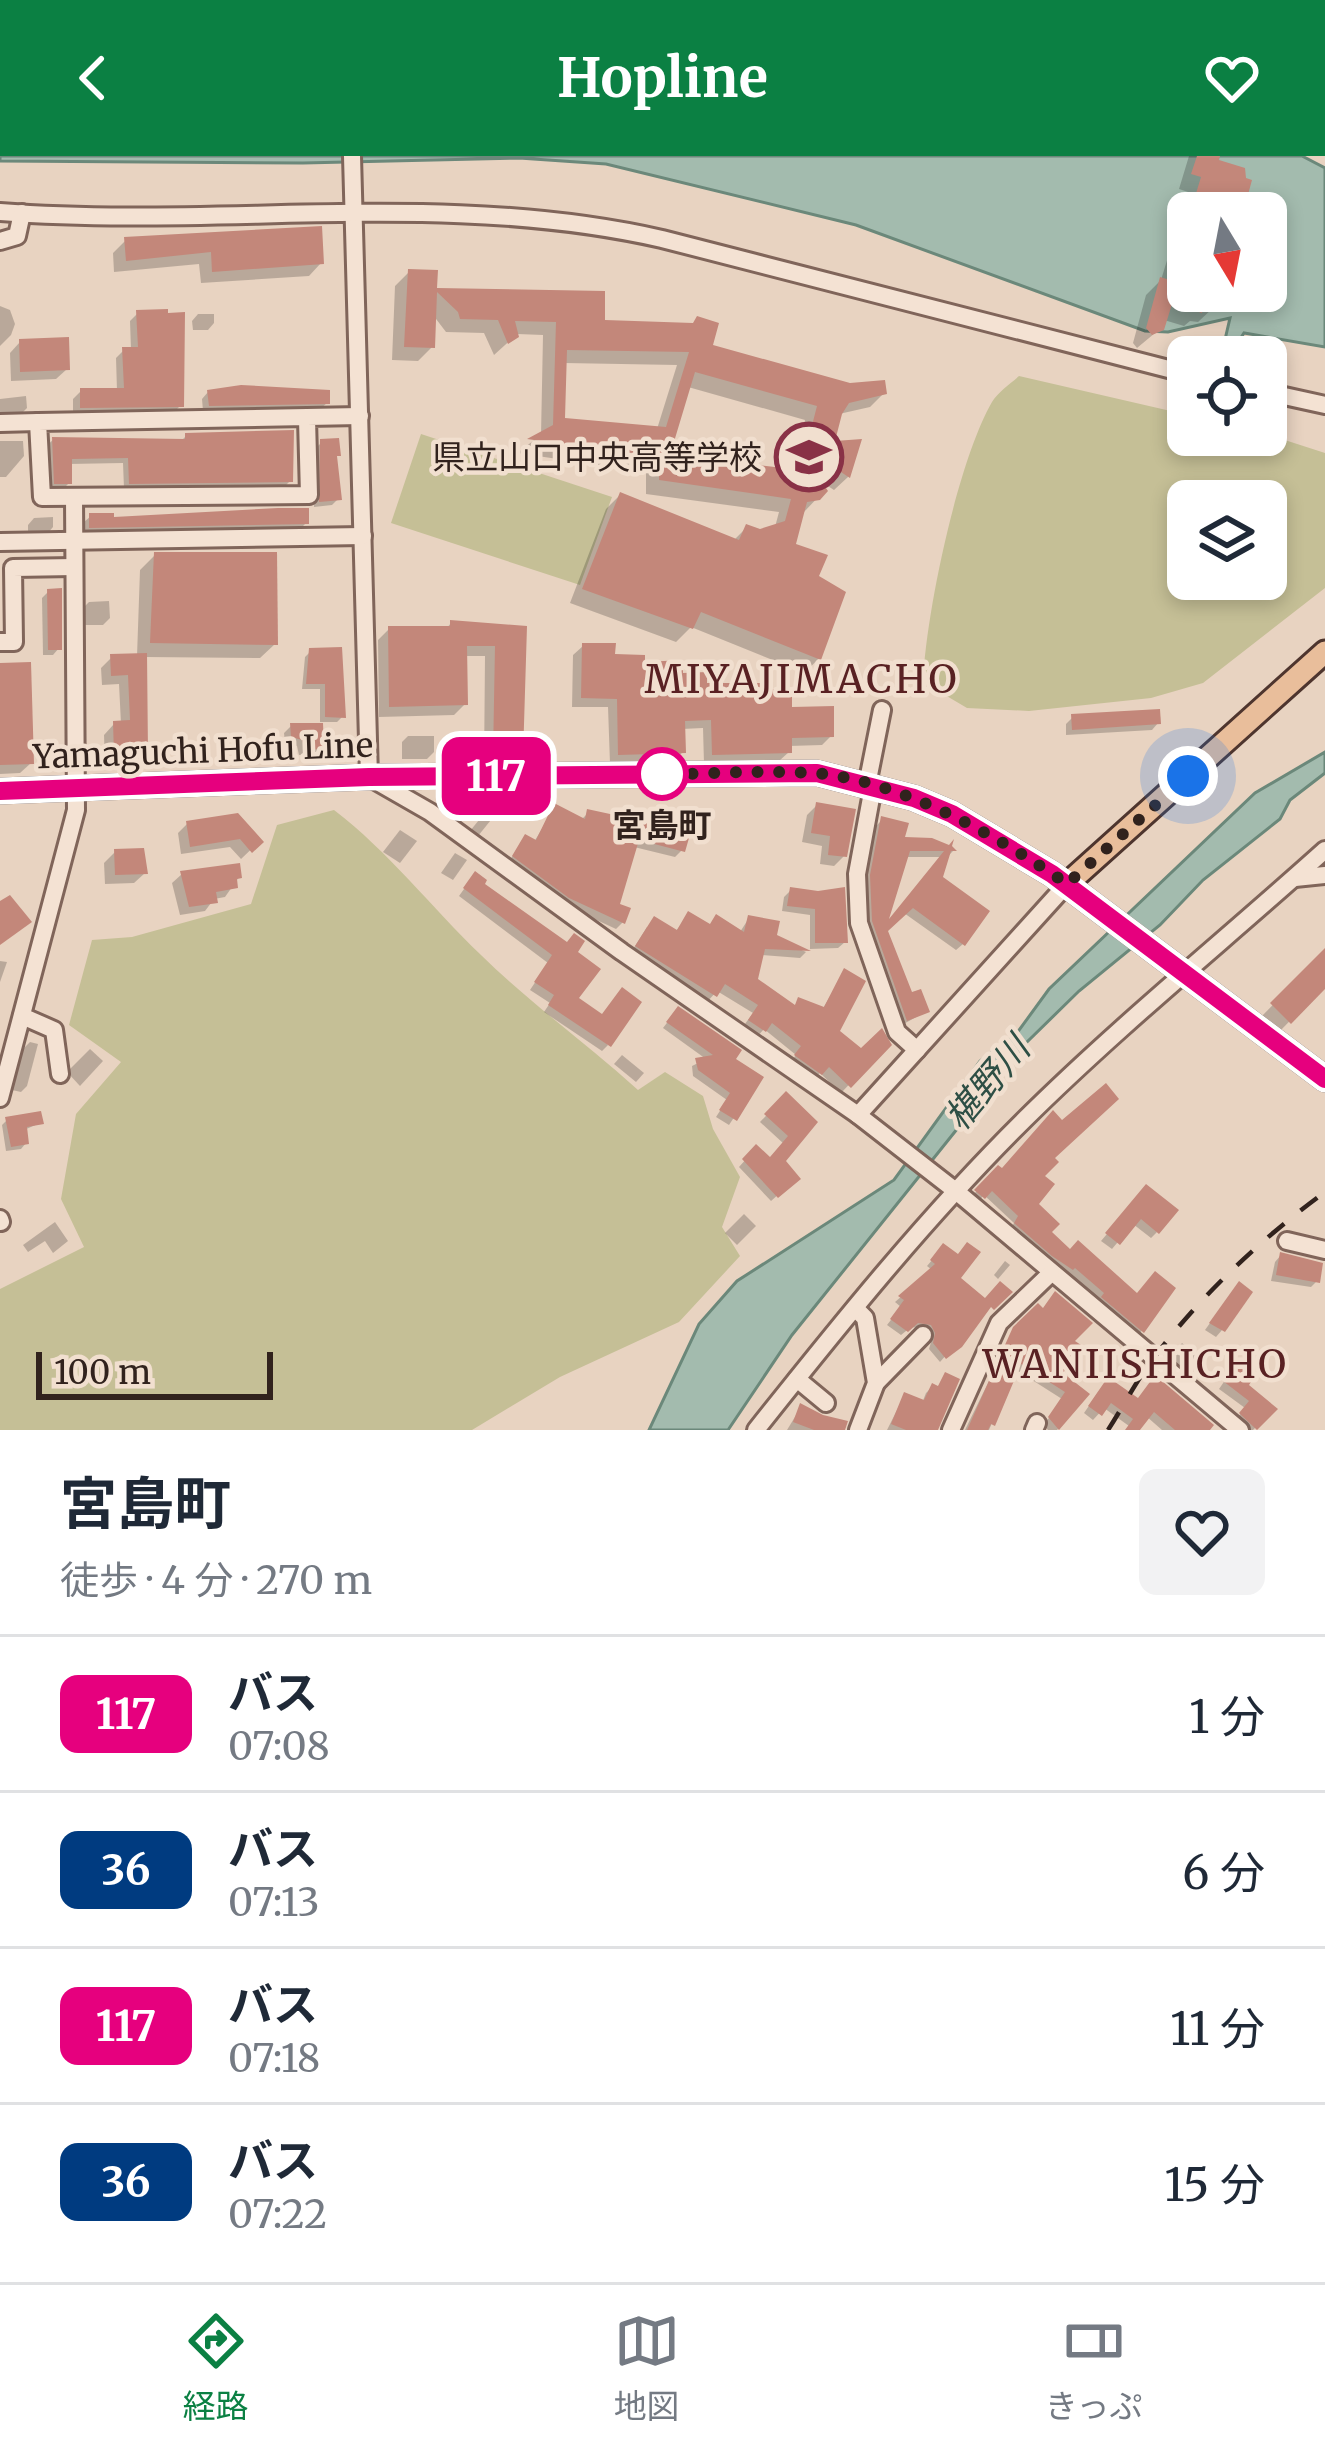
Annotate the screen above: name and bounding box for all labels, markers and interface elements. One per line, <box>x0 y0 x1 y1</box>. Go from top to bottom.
text: Hopline <box>557 44 768 112</box>
icon: back <box>60 45 126 111</box>
icon: heart <box>1199 45 1265 111</box>
north arrow <box>1167 192 1287 312</box>
map controls <box>1167 192 1287 600</box>
button: locate <box>1167 336 1287 456</box>
school or university icon: 県立山口中央高等学校 <box>774 422 844 492</box>
place label: 県立山口中央高等学校 <box>432 437 762 478</box>
button: layers <box>1167 480 1287 600</box>
district label: MIYAJIMACHO <box>644 655 960 704</box>
street label: Yamaguchi Hofu Line <box>31 725 374 777</box>
line badge: 117 <box>427 737 565 815</box>
your location <box>1158 746 1218 806</box>
marker: 宮島町 <box>637 749 687 799</box>
text: 117 <box>466 750 526 802</box>
place label: 宮島町 <box>613 805 712 846</box>
water label: 椹野川 <box>935 1024 1042 1139</box>
district label: WANIISHICHO <box>982 1340 1289 1389</box>
scale bar <box>36 1346 273 1399</box>
text: 100 m <box>54 1352 151 1393</box>
text: 宮島町 <box>60 1468 231 1540</box>
button: heart <box>1139 1469 1265 1595</box>
text: 徒歩 · 4 分 · 270 m <box>60 1556 372 1605</box>
text: バス <box>228 1665 318 1721</box>
text: 117 <box>96 1688 156 1740</box>
text: 1 分 <box>1189 1689 1265 1745</box>
text: 07:08 <box>228 1722 330 1771</box>
text: バス <box>228 1821 318 1877</box>
text: 36 <box>101 1844 151 1896</box>
text: 6 分 <box>1182 1845 1265 1901</box>
text: 07:13 <box>228 1878 320 1927</box>
text: バス <box>228 1977 318 2033</box>
text: 117 <box>96 2000 156 2052</box>
text: 11 分 <box>1170 2001 1265 2057</box>
text: 07:18 <box>228 2034 320 2083</box>
text: バス <box>228 2133 318 2189</box>
text: 36 <box>101 2156 151 2208</box>
text: 15 分 <box>1164 2157 1265 2213</box>
text: 07:22 <box>228 2190 327 2239</box>
tab: 経路 <box>183 2308 249 2428</box>
tab: 地図 <box>614 2308 680 2428</box>
tab: きっぷ <box>1045 2308 1142 2428</box>

